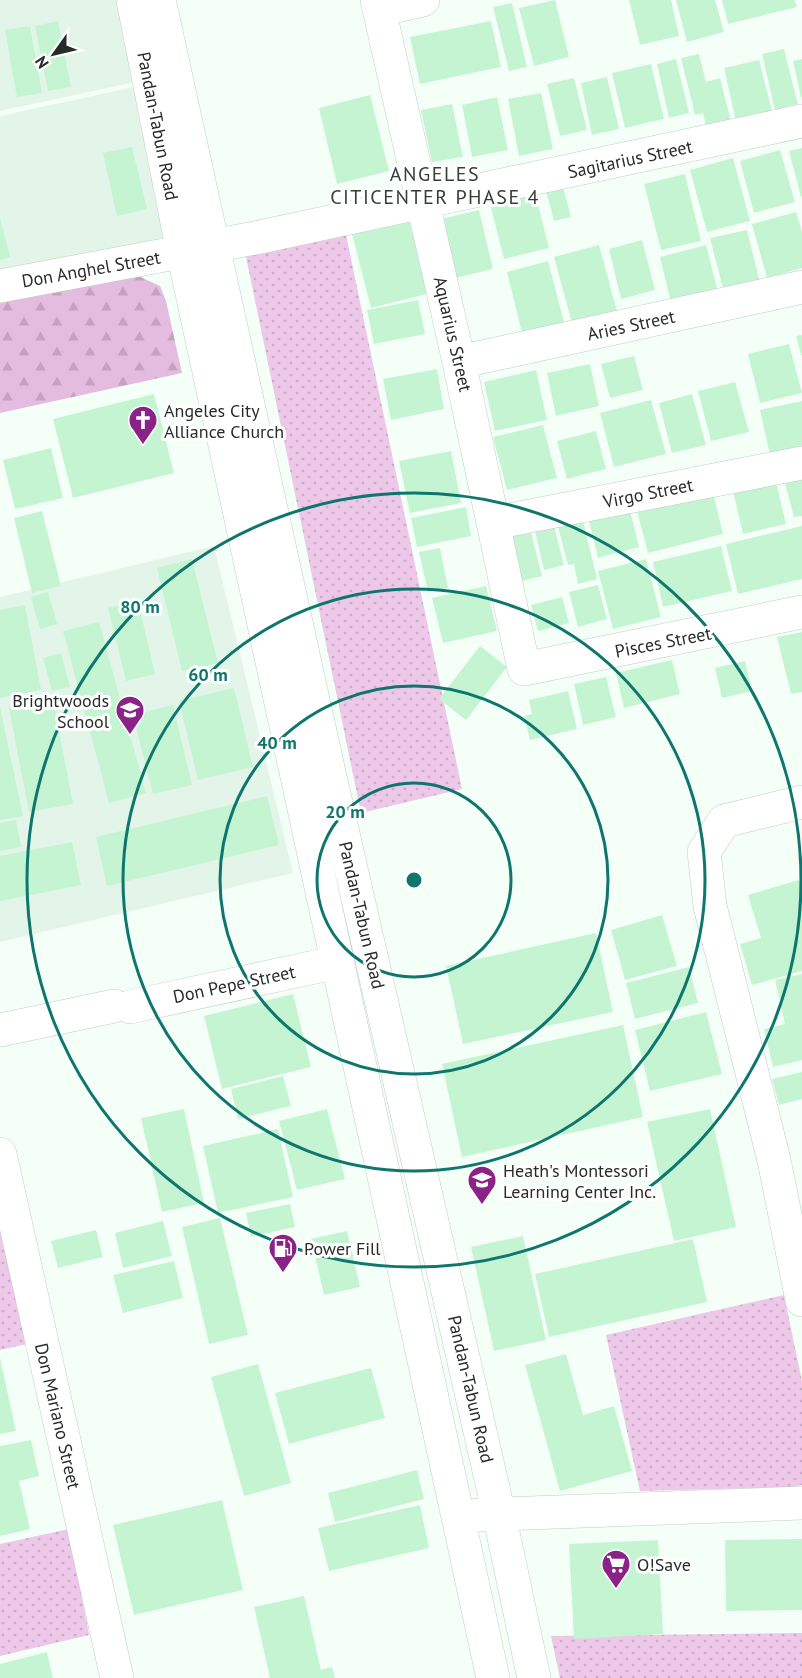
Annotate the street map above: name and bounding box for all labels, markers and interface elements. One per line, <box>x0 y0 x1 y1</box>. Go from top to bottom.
north arrow <box>24 24 84 84</box>
street label: Pandan-Tabun Road <box>132 50 184 202</box>
text: N <box>30 52 53 72</box>
street label: Sagitarius Street <box>565 135 695 183</box>
district label: ANGELES CITICENTER PHASE 4 <box>330 161 540 210</box>
street label: Don Anghel Street <box>20 245 162 293</box>
street label: Aquarius Street <box>429 274 477 394</box>
street label: Aries Street <box>585 305 677 345</box>
place label: Angeles City Alliance Church <box>164 399 284 443</box>
church icon: Angeles City Alliance Church <box>127 404 159 446</box>
street label: Virgo Street <box>600 473 695 513</box>
text: 80 m <box>120 595 160 618</box>
street label: Pisces Street <box>613 621 713 663</box>
text: 60 m <box>188 663 228 686</box>
place label: Brightwoods School <box>12 689 110 733</box>
school or university icon: Brightwoods School <box>114 694 146 736</box>
text: 40 m <box>257 731 297 754</box>
text: 20 m <box>325 800 365 823</box>
street label: Pandan-Tabun Road <box>334 839 390 991</box>
centre of rings <box>404 870 424 890</box>
street label: Don Pepe Street <box>171 960 297 1008</box>
place label: Heath's Montessori Learning Center Inc. <box>503 1159 656 1203</box>
school or university icon: Heath's Montessori Learning Center Inc. <box>466 1164 498 1206</box>
fuel station icon: Power Fill <box>267 1232 299 1274</box>
place label: Power Fill <box>304 1237 381 1260</box>
street label: Pandan-Tabun Road <box>443 1313 499 1465</box>
street label: Don Mariano Street <box>30 1341 86 1491</box>
supermarket icon: O!Save <box>600 1548 632 1590</box>
place label: O!Save <box>637 1553 691 1576</box>

